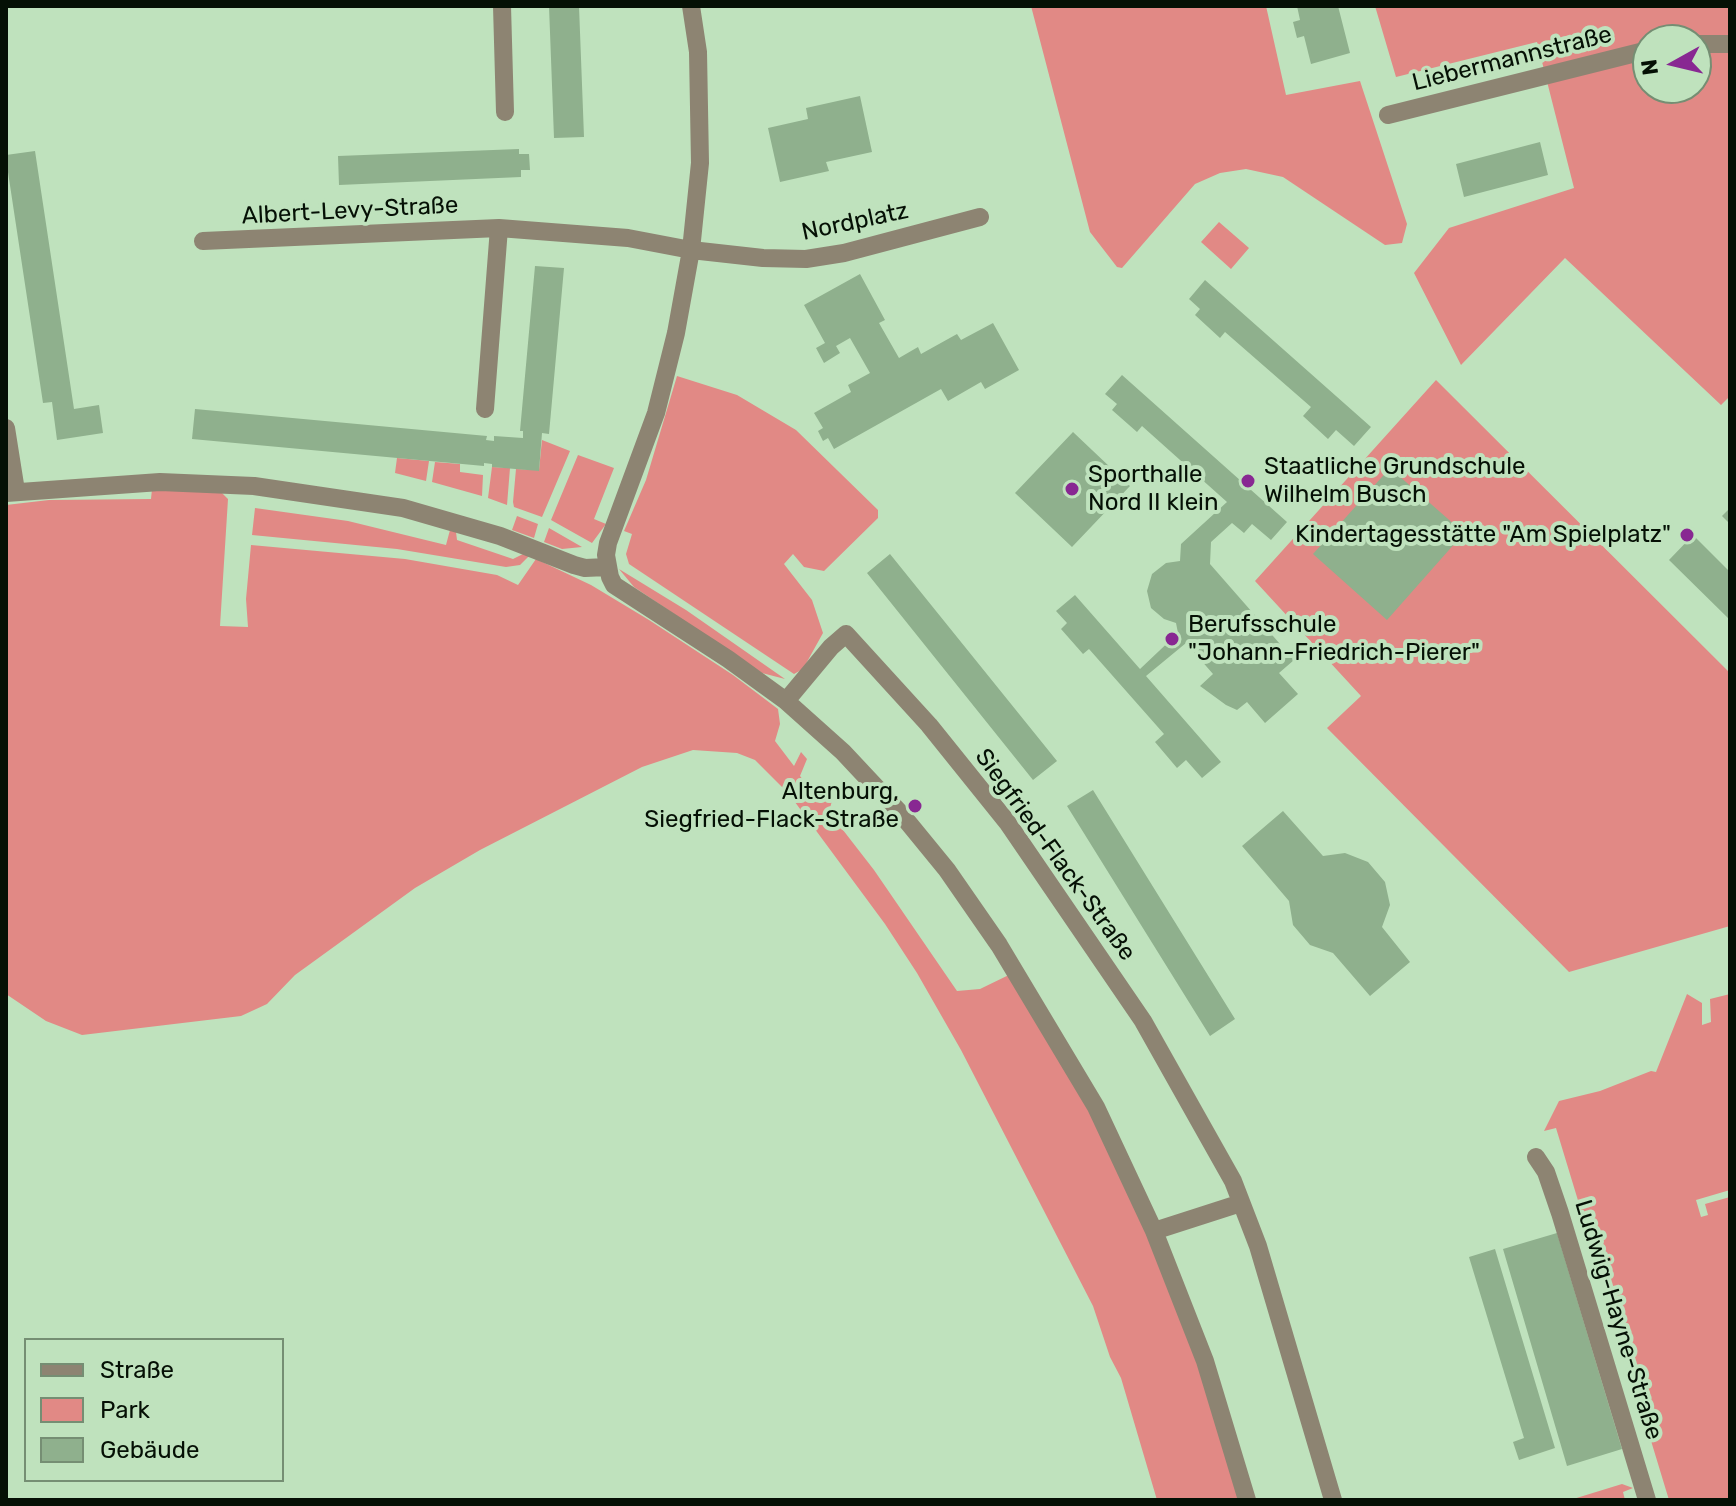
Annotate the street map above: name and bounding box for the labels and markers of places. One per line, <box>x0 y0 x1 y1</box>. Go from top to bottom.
place label: Staatliche Grundschule Wilhelm Busch <box>1264 453 1525 509</box>
place label: Sporthalle Nord II klein <box>1088 461 1218 517</box>
marker: Staatliche Grundschule Wilhelm Busch <box>1239 472 1257 490</box>
marker: Sporthalle Nord II klein <box>1063 480 1081 498</box>
place label: Kindertagesstätte "Am Spielplatz" <box>1295 521 1671 549</box>
marker: Kindertagesstätte "Am Spielplatz" <box>1678 526 1696 544</box>
place label: Berufsschule "Johann-Friedrich-Pierer" <box>1188 611 1480 667</box>
marker: Berufsschule "Johann-Friedrich-Pierer" <box>1163 630 1181 648</box>
place label: Altenburg, Siegfried-Flack-Straße <box>644 778 899 834</box>
marker: Altenburg, Siegfried-Flack-Straße <box>906 797 924 815</box>

